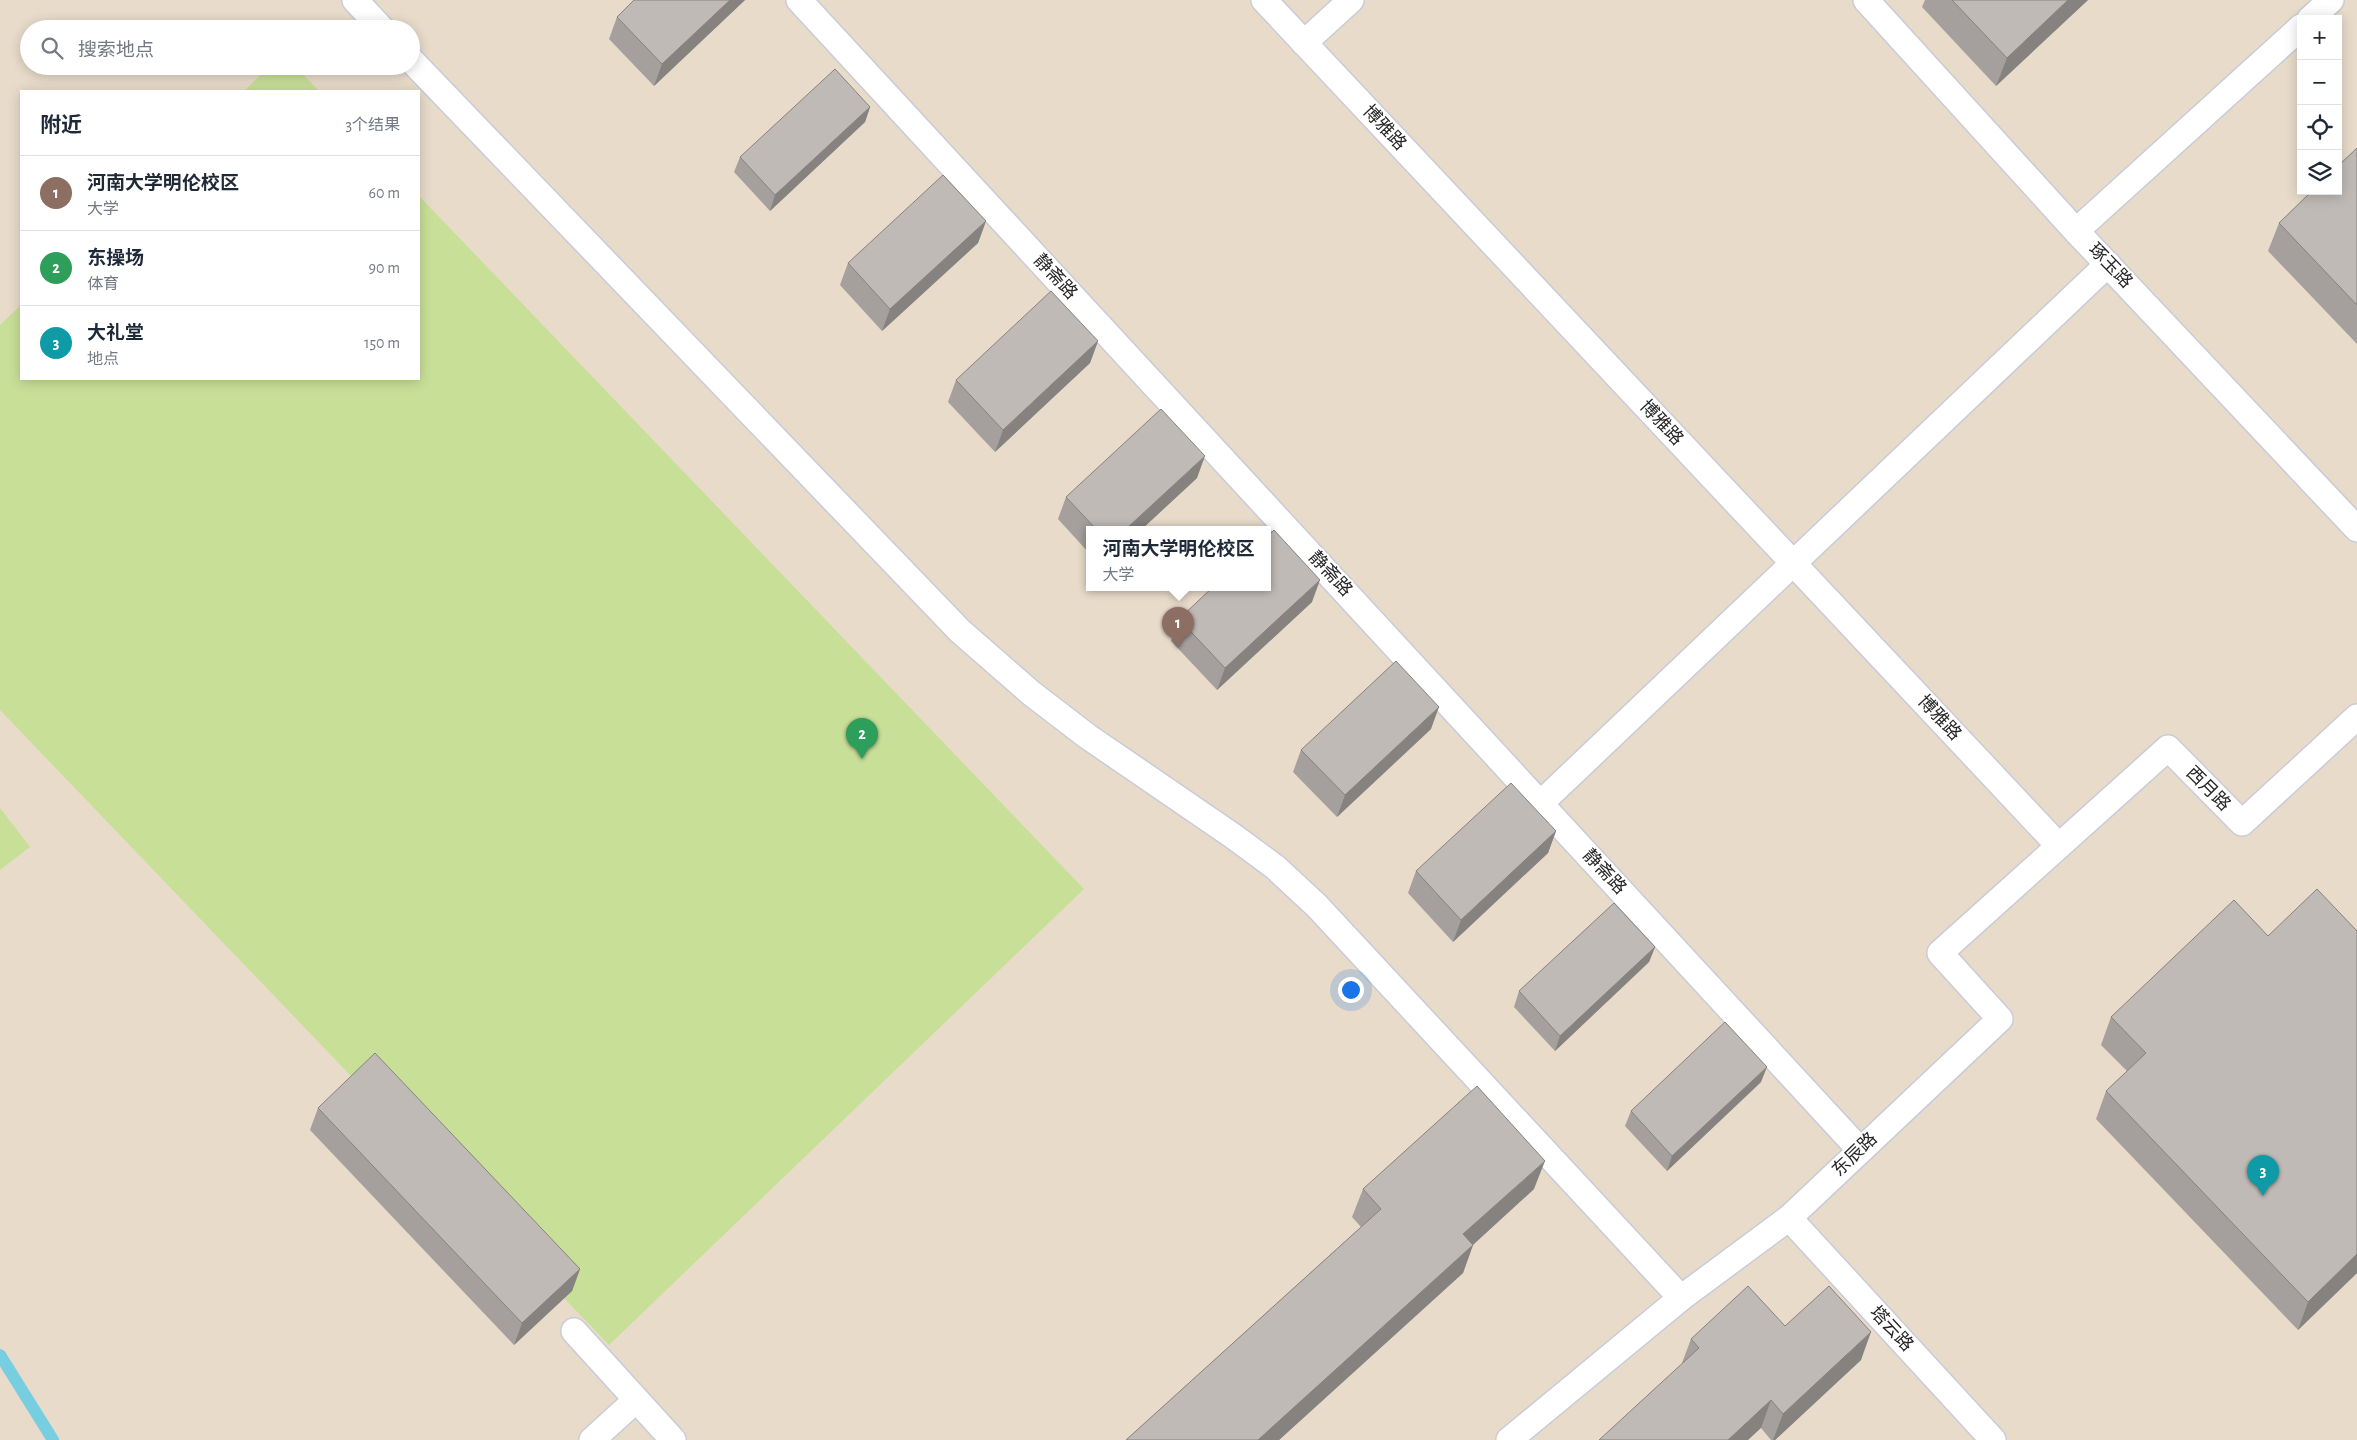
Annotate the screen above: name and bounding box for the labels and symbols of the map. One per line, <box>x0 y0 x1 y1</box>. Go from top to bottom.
street label: 博雅路 <box>1359 101 1410 154</box>
street label: 琢玉路 <box>2085 239 2137 292</box>
street label: 静斋路 <box>1030 250 1081 303</box>
street label: 博雅路 <box>1636 396 1687 449</box>
street label: 静斋路 <box>1305 547 1356 600</box>
pin: 1 <box>1162 607 1194 648</box>
street label: 博雅路 <box>1914 691 1965 744</box>
pin: 2 <box>846 718 878 759</box>
street label: 西月路 <box>2183 762 2235 814</box>
street label: 静斋路 <box>1579 845 1630 898</box>
your location <box>1338 977 1364 1003</box>
street label: 东辰路 <box>1828 1128 1881 1180</box>
pin: 3 <box>2247 1155 2279 1196</box>
street label: 塔云路 <box>1866 1302 1917 1355</box>

